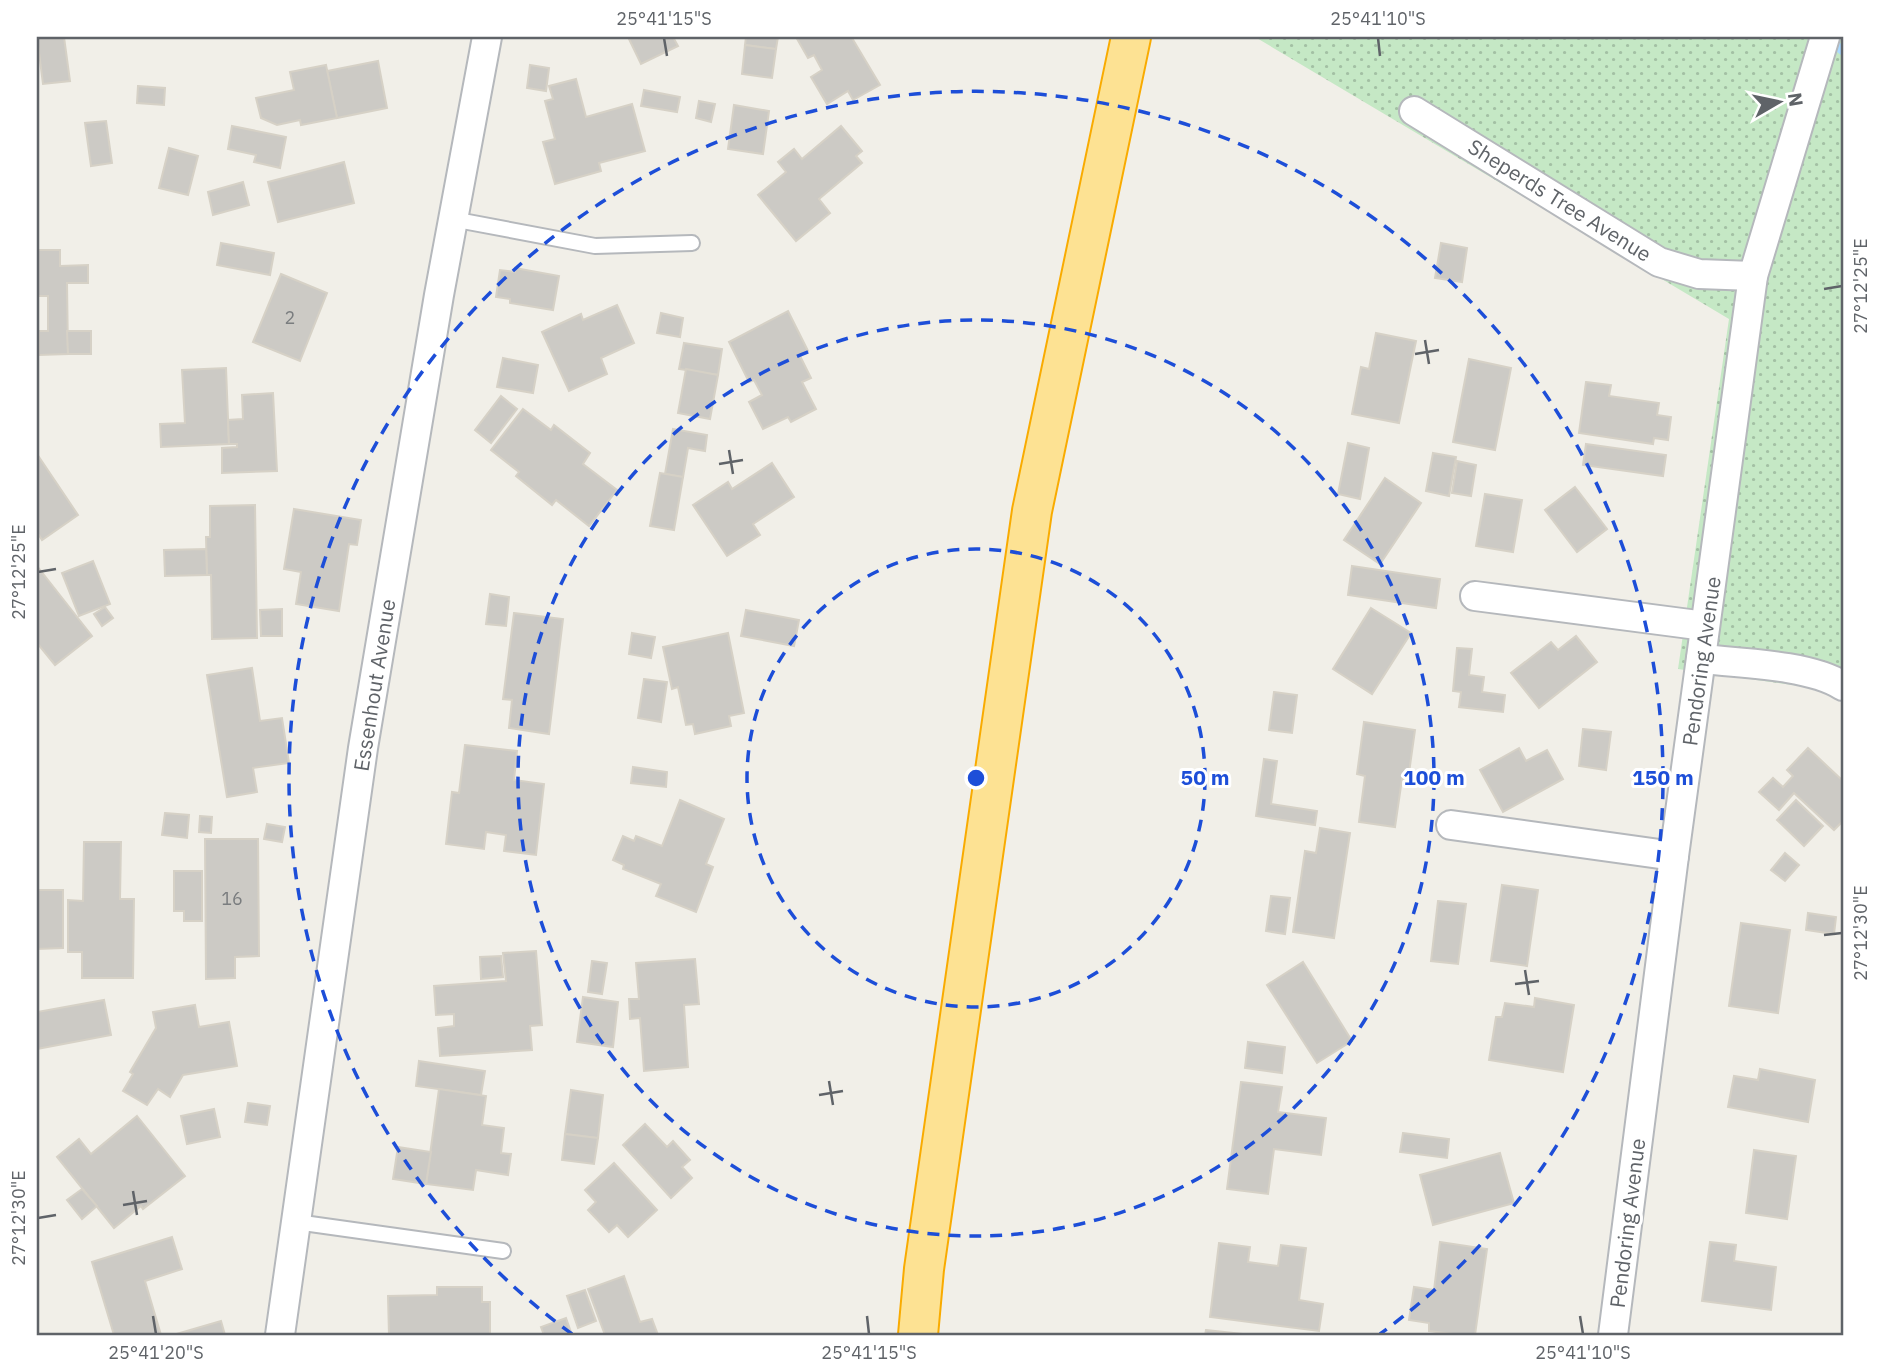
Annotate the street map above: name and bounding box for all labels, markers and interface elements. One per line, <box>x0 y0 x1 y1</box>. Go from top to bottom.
text: 25°41'15"S <box>616 7 712 30</box>
text: 25°41'10"S <box>1330 7 1426 30</box>
north arrow <box>1744 66 1814 136</box>
text: N <box>1783 91 1809 108</box>
street label: Sheperds Tree Avenue <box>1463 132 1657 268</box>
text: 27°12'25"E <box>1849 238 1872 334</box>
house number: 2 <box>285 306 295 329</box>
text: 27°12'25"E <box>7 524 30 620</box>
street label: Pendoring Avenue <box>1675 574 1727 748</box>
street label: Essenhout Avenue <box>347 597 401 773</box>
text: 50 m <box>1181 763 1229 791</box>
text: 100 m <box>1403 763 1465 791</box>
text: 150 m <box>1632 763 1694 791</box>
centre of rings <box>964 766 988 790</box>
text: 27°12'30"E <box>1849 885 1872 981</box>
house number: 16 <box>221 887 243 910</box>
street label: Pendoring Avenue <box>1603 1137 1651 1309</box>
text: 27°12'30"E <box>7 1170 30 1266</box>
text: 25°41'20"S <box>108 1341 204 1364</box>
text: 25°41'15"S <box>821 1341 917 1364</box>
text: 25°41'10"S <box>1535 1341 1631 1364</box>

